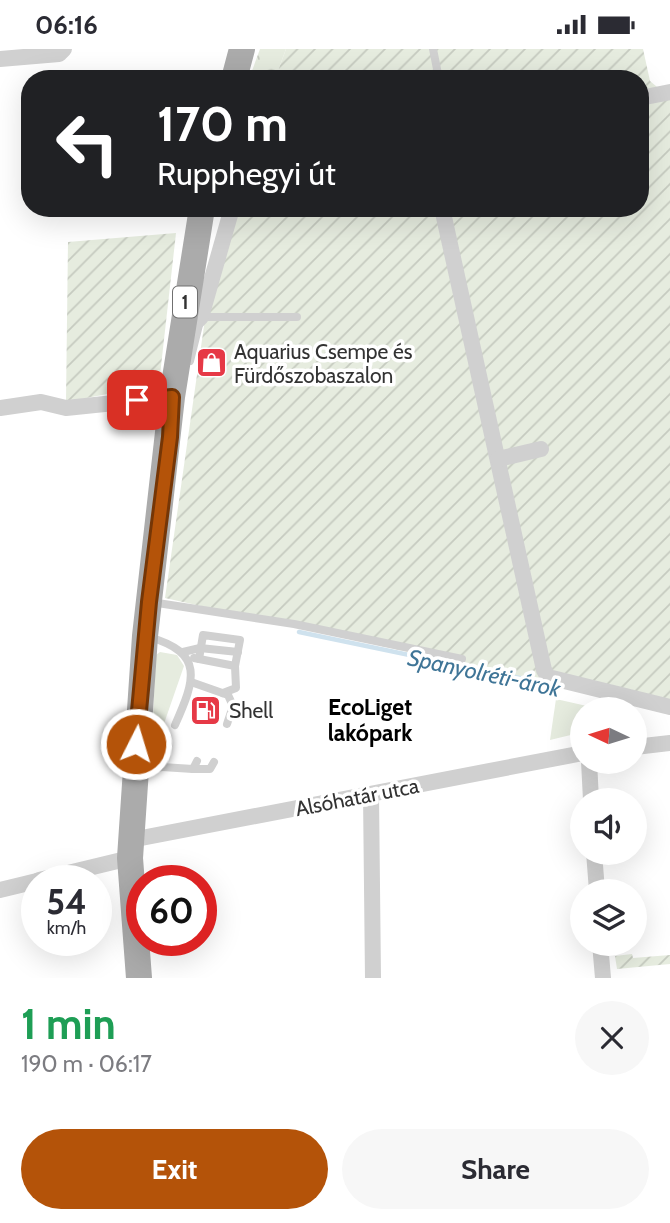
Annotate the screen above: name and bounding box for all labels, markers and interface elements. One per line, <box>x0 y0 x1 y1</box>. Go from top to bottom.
text: 06:16 <box>35 9 98 41</box>
text: 170 m <box>157 94 288 153</box>
icon: left <box>42 98 133 189</box>
text: Rupphegyi út <box>157 154 336 193</box>
road number: 1 <box>173 287 197 317</box>
place label: Aquarius Csempe és Fürdőszobaszalon <box>234 339 413 388</box>
shop icon: Aquarius Csempe és Fürdőszobaszalon <box>194 346 228 380</box>
pin <box>107 370 167 430</box>
icon: arrive <box>118 381 156 419</box>
water label: Spanyolréti-árok <box>405 643 564 703</box>
fuel station icon: Shell <box>189 693 223 727</box>
district label: EcoLiget lakópark <box>328 693 413 747</box>
north arrow <box>570 697 648 773</box>
map controls <box>570 697 647 956</box>
place label: Shell <box>229 698 273 723</box>
position arrow <box>99 707 173 781</box>
street label: Alsóhatár utca <box>293 773 421 821</box>
button: sound <box>570 788 647 865</box>
speed limit sign: 60 <box>126 865 217 956</box>
button: layers <box>570 879 647 956</box>
text: 54 <box>46 880 87 923</box>
text: km/h <box>47 917 86 939</box>
text: 1 min <box>21 998 116 1050</box>
button: close <box>575 1001 649 1075</box>
text: 190 m · 06:17 <box>21 1050 152 1078</box>
button: Exit <box>21 1129 328 1209</box>
button: Share <box>342 1129 649 1209</box>

